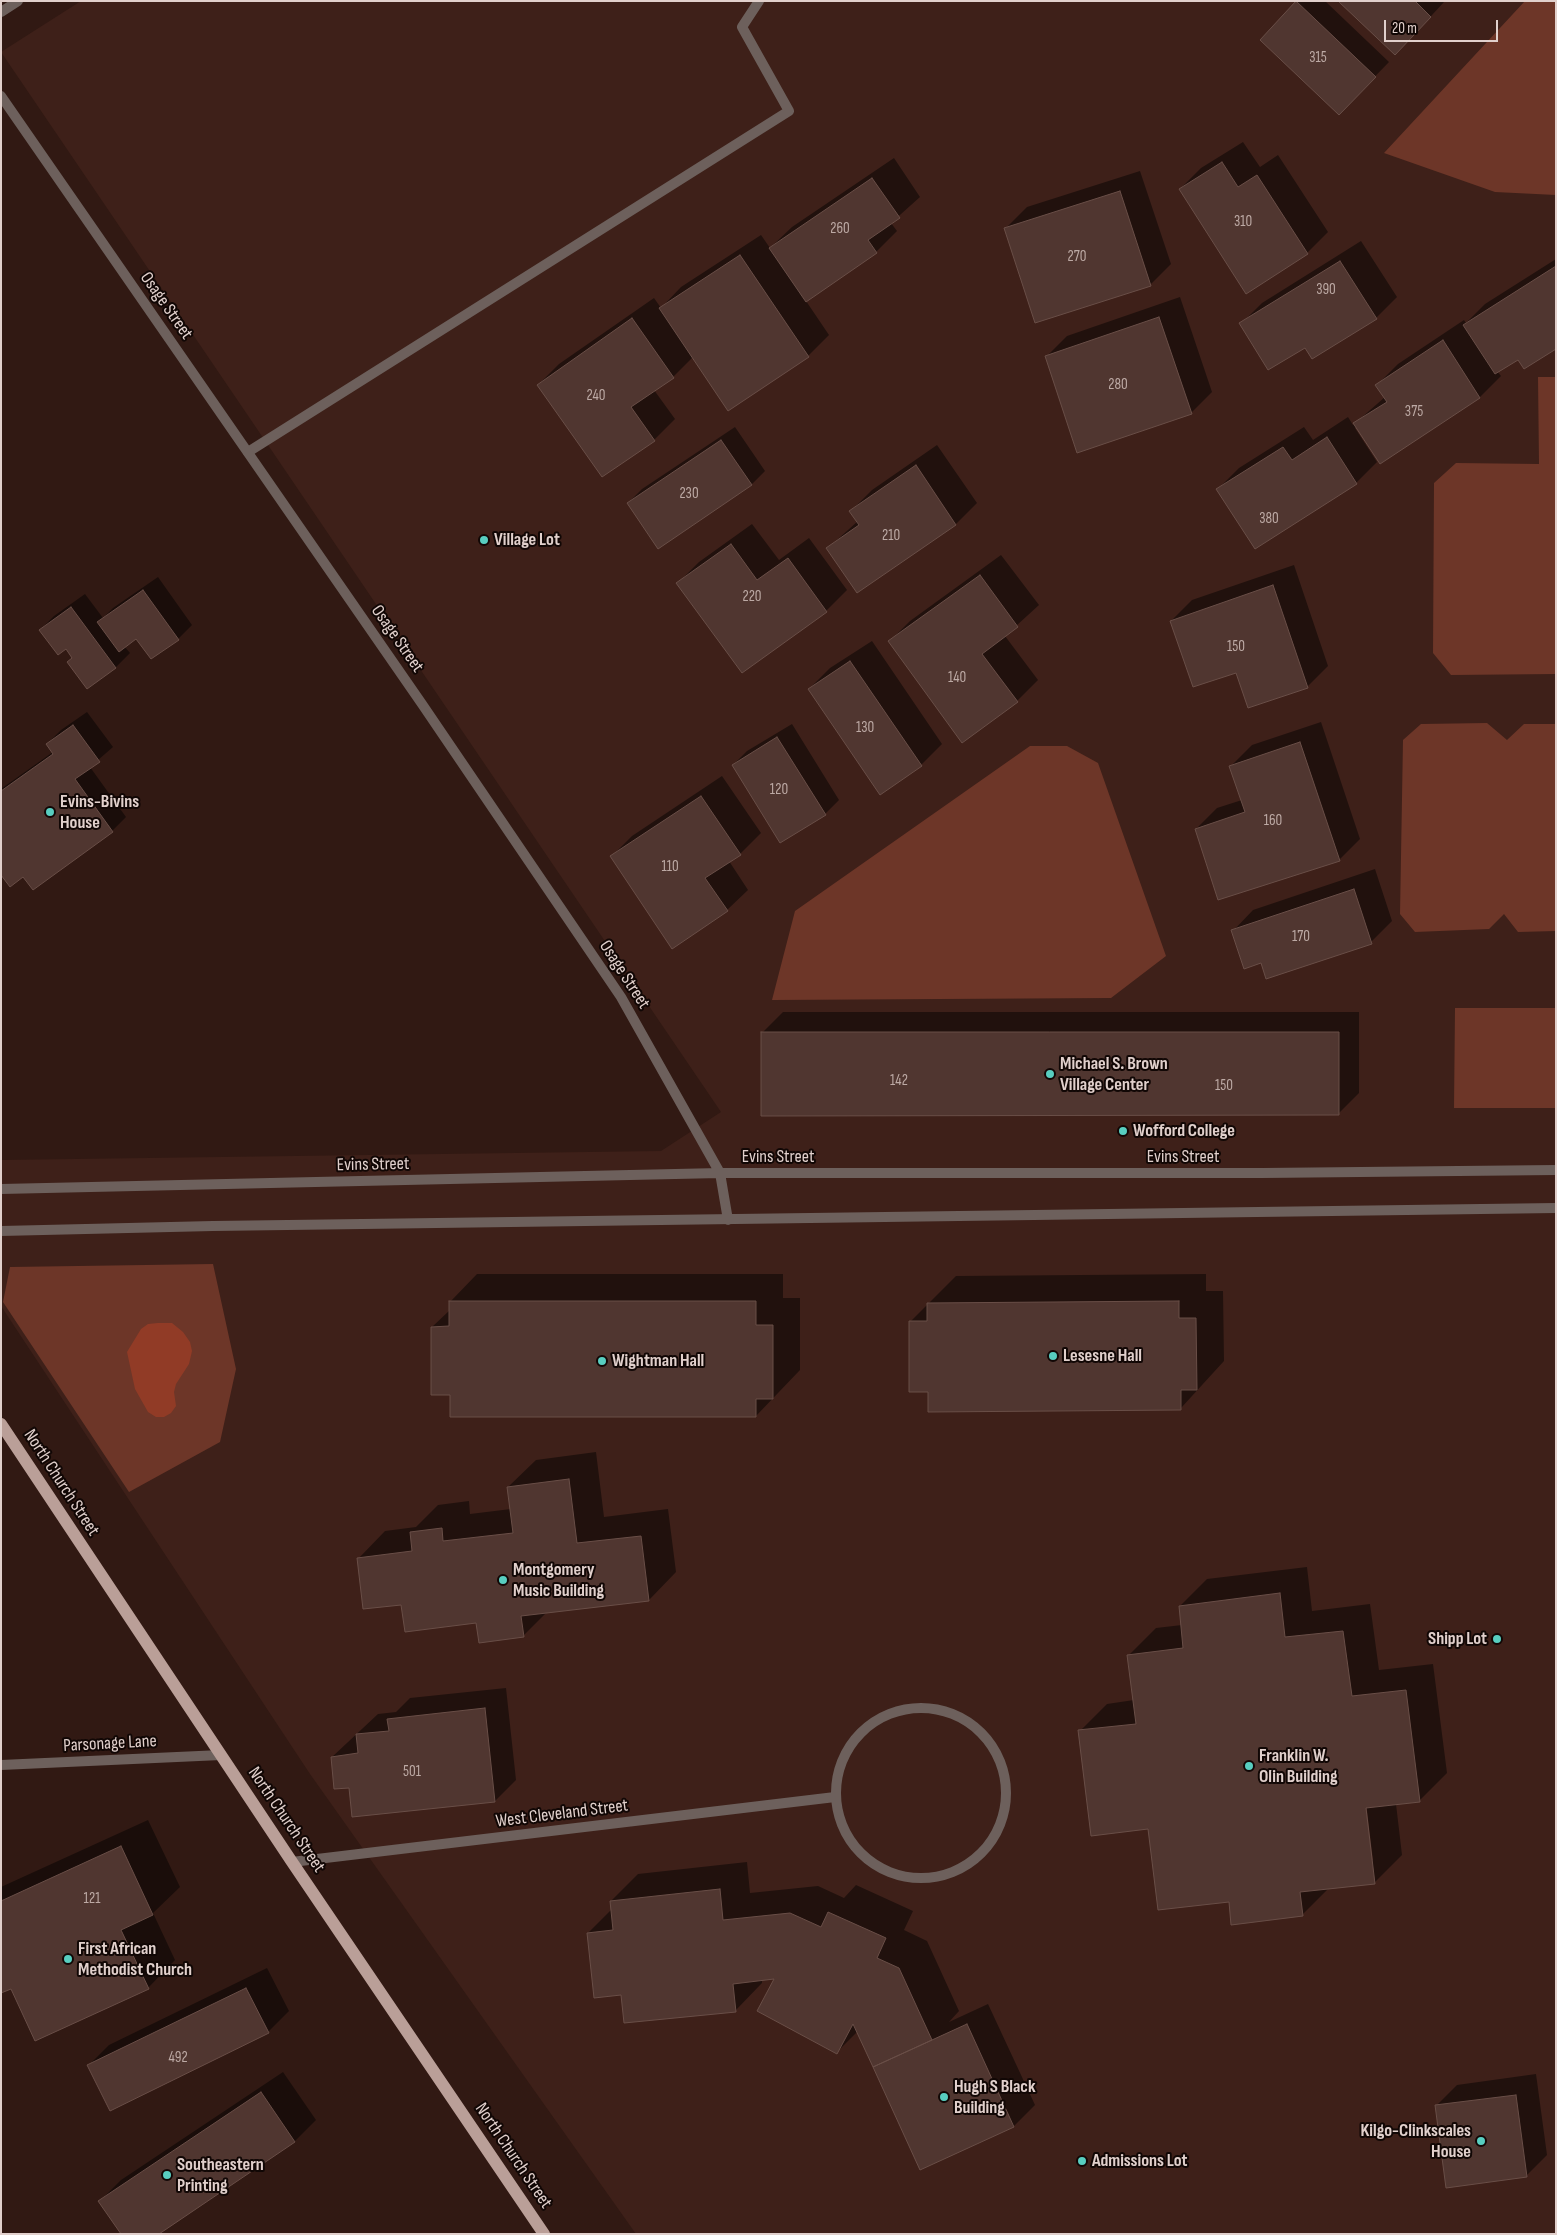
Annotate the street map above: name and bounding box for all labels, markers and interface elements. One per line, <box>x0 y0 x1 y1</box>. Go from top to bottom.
scale bar <box>1387 10 1501 42</box>
text: 20 m <box>1392 19 1417 38</box>
house number: 315 <box>1309 49 1327 67</box>
house number: 310 <box>1234 213 1252 231</box>
house number: 260 <box>830 220 850 238</box>
house number: 270 <box>1068 248 1086 266</box>
street label: Osage Street <box>135 268 197 344</box>
house number: 390 <box>1316 281 1336 299</box>
house number: 280 <box>1108 376 1128 394</box>
house number: 240 <box>586 387 606 405</box>
house number: 375 <box>1405 403 1423 421</box>
house number: 230 <box>679 485 699 503</box>
house number: 380 <box>1259 510 1279 528</box>
house number: 210 <box>882 527 900 545</box>
place label: Village Lot <box>494 529 560 551</box>
marker: Village Lot <box>478 534 490 546</box>
house number: 220 <box>742 588 762 606</box>
street label: Osage Street <box>366 601 428 677</box>
house number: 150 <box>1227 638 1245 656</box>
house number: 140 <box>948 669 966 687</box>
house number: 130 <box>856 719 874 737</box>
house number: 120 <box>770 781 788 799</box>
place label: Evins-Bivins House <box>60 791 139 834</box>
marker: Evins-Bivins House <box>44 806 56 818</box>
house number: 160 <box>1264 812 1282 830</box>
house number: 110 <box>661 858 679 876</box>
house number: 170 <box>1292 928 1310 946</box>
street label: Osage Street <box>594 937 654 1013</box>
place label: Michael S. Brown Village Center <box>1060 1053 1168 1096</box>
marker: Michael S. Brown Village Center <box>1044 1068 1056 1080</box>
house number: 142 <box>890 1072 908 1090</box>
house number: 150 <box>1215 1077 1233 1095</box>
place label: Wofford College <box>1133 1120 1235 1142</box>
marker: Wofford College <box>1117 1125 1129 1137</box>
street label: Evins Street <box>742 1146 814 1168</box>
street label: Evins Street <box>1147 1146 1219 1168</box>
street label: Evins Street <box>336 1154 410 1176</box>
place label: Lesesne Hall <box>1063 1345 1142 1367</box>
place label: Wightman Hall <box>612 1350 704 1372</box>
marker: Lesesne Hall <box>1047 1350 1059 1362</box>
marker: Wightman Hall <box>596 1355 608 1367</box>
street label: North Church Street <box>19 1426 103 1540</box>
place label: Montgomery Music Building <box>513 1559 604 1602</box>
marker: Montgomery Music Building <box>497 1574 509 1586</box>
place label: Shipp Lot <box>1428 1628 1487 1650</box>
marker: Shipp Lot <box>1491 1633 1503 1645</box>
street label: Parsonage Lane <box>63 1731 157 1757</box>
place label: Franklin W. Olin Building <box>1259 1745 1338 1788</box>
marker: Franklin W. Olin Building <box>1243 1760 1255 1772</box>
street label: North Church Street <box>243 1763 329 1877</box>
house number: 501 <box>403 1763 421 1781</box>
street label: West Cleveland Street <box>495 1795 629 1833</box>
house number: 121 <box>84 1890 100 1908</box>
place label: First African Methodist Church <box>78 1938 192 1980</box>
marker: First African Methodist Church <box>62 1953 74 1965</box>
house number: 492 <box>168 2049 188 2067</box>
place label: Hugh S Black Building <box>954 2076 1036 2118</box>
marker: Hugh S Black Building <box>938 2091 950 2103</box>
street label: North Church Street <box>470 2099 556 2213</box>
place label: Kilgo-Clinkscales House <box>1360 2120 1471 2162</box>
marker: Kilgo-Clinkscales House <box>1475 2135 1487 2147</box>
place label: Admissions Lot <box>1092 2150 1188 2172</box>
place label: Southeastern Printing <box>177 2154 264 2196</box>
marker: Admissions Lot <box>1076 2155 1088 2167</box>
marker: Southeastern Printing <box>161 2169 173 2181</box>

